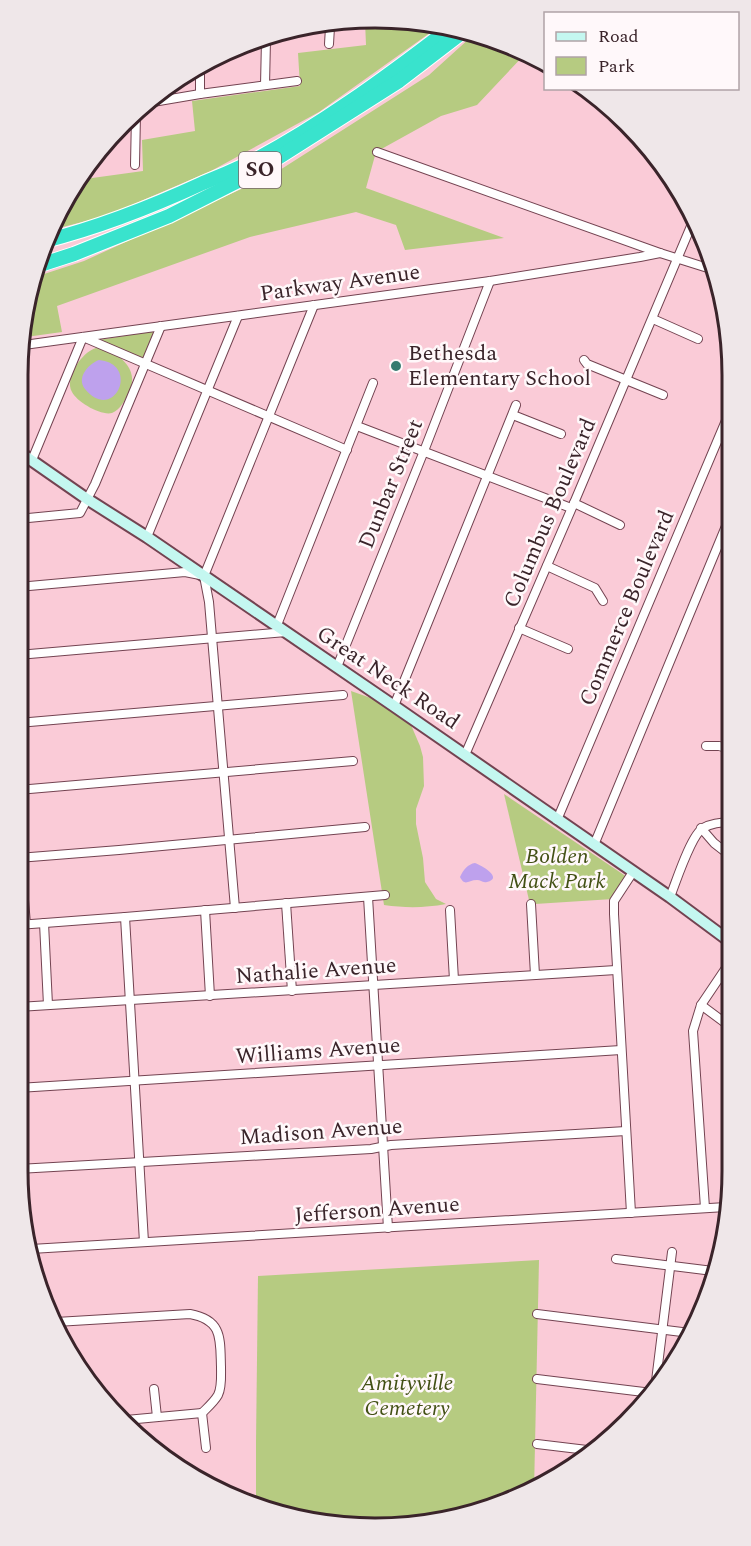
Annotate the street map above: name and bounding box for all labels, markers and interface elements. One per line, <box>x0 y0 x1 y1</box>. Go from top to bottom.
legend <box>544 12 739 90</box>
text: Road <box>598 23 639 50</box>
text: Park <box>598 53 635 80</box>
road number: SO <box>239 152 281 188</box>
street label: Parkway Avenue <box>258 255 422 311</box>
place label: Bethesda Elementary School <box>408 337 591 395</box>
marker: Bethesda Elementary School <box>389 359 403 373</box>
street label: Columbus Boulevard <box>495 413 605 613</box>
street label: Dunbar Street <box>350 414 432 554</box>
street label: Commerce Boulevard <box>571 505 683 711</box>
street label: Great Neck Road <box>310 618 466 738</box>
park label: Bolden Mack Park <box>508 840 606 898</box>
street label: Nathalie Avenue <box>234 949 398 993</box>
street label: Williams Avenue <box>234 1029 402 1073</box>
street label: Madison Avenue <box>238 1110 404 1154</box>
street label: Jefferson Avenue <box>293 1188 461 1232</box>
park label: Amityville Cemetery <box>360 1367 453 1425</box>

